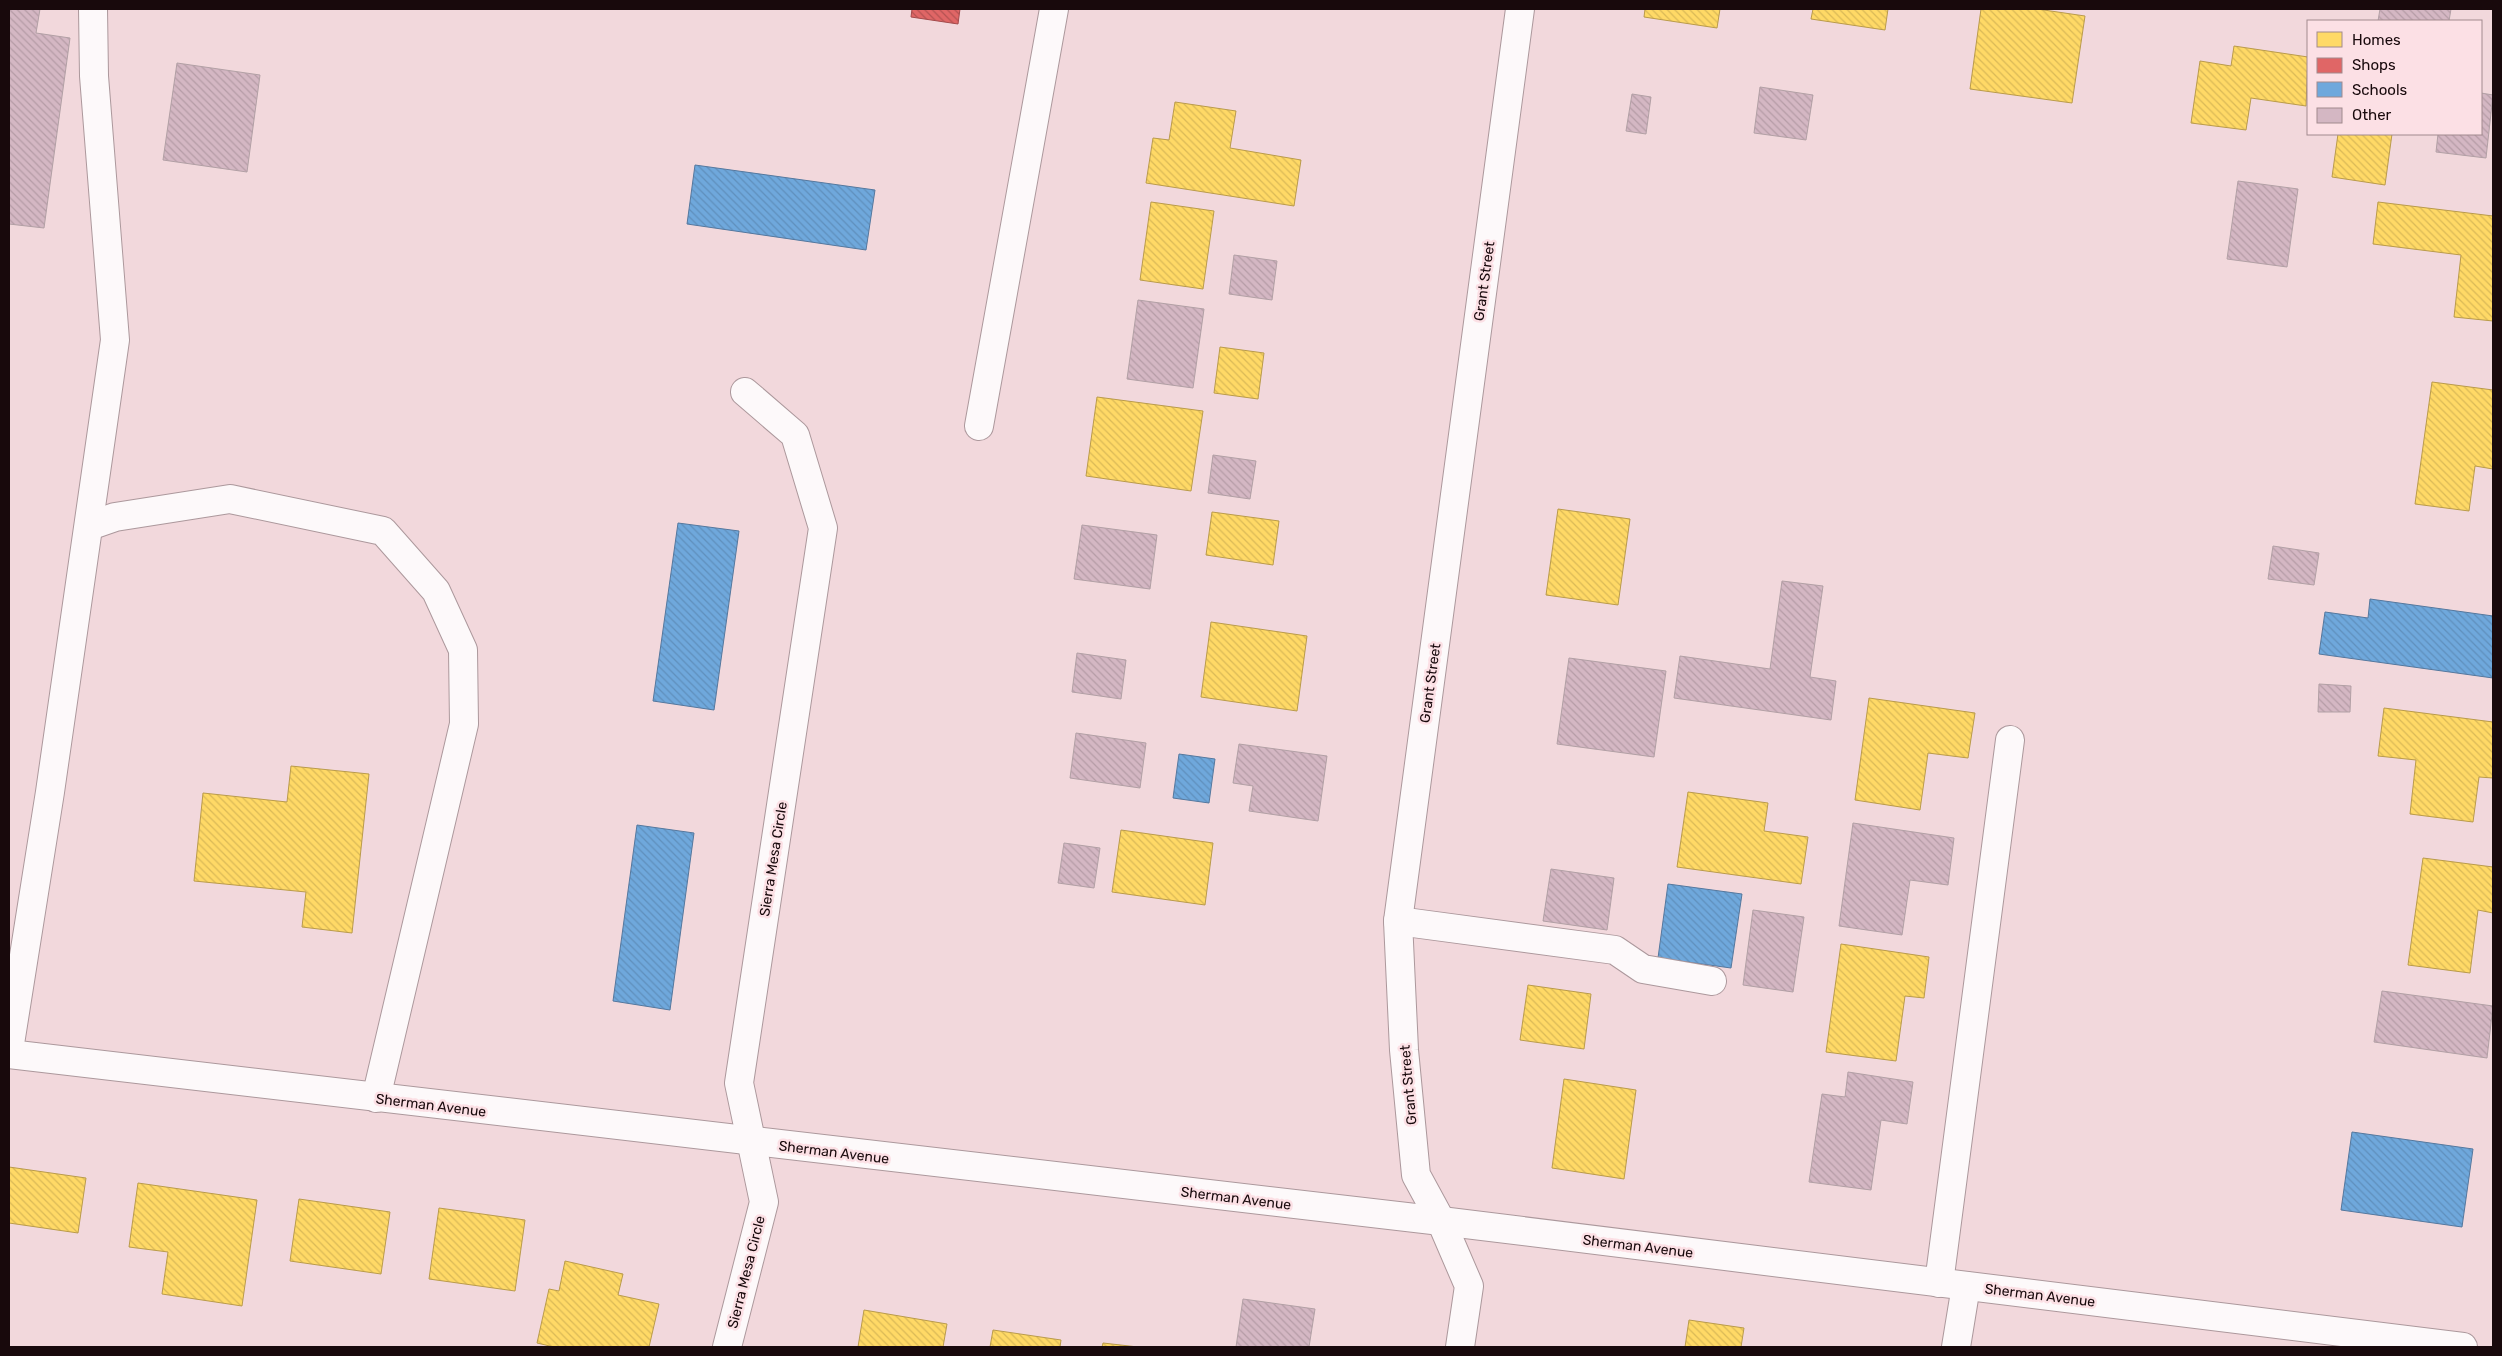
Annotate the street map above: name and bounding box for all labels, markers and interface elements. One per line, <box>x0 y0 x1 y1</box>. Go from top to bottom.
legend <box>2307 20 2482 135</box>
text: Homes <box>2352 31 2401 49</box>
text: Shops <box>2352 56 2396 74</box>
text: Schools <box>2352 81 2408 99</box>
text: Other <box>2352 106 2392 124</box>
street label: Grant Street <box>1470 240 1499 322</box>
street label: Grant Street <box>1416 642 1445 724</box>
street label: Sierra Mesa Circle <box>756 800 791 918</box>
street label: Grant Street <box>1396 1044 1420 1126</box>
street label: Sherman Avenue <box>375 1090 487 1121</box>
street label: Sherman Avenue <box>778 1137 890 1168</box>
street label: Sherman Avenue <box>1180 1183 1292 1214</box>
street label: Sierra Mesa Circle <box>724 1214 769 1330</box>
street label: Sherman Avenue <box>1582 1231 1694 1262</box>
street label: Sherman Avenue <box>1984 1280 2096 1311</box>

